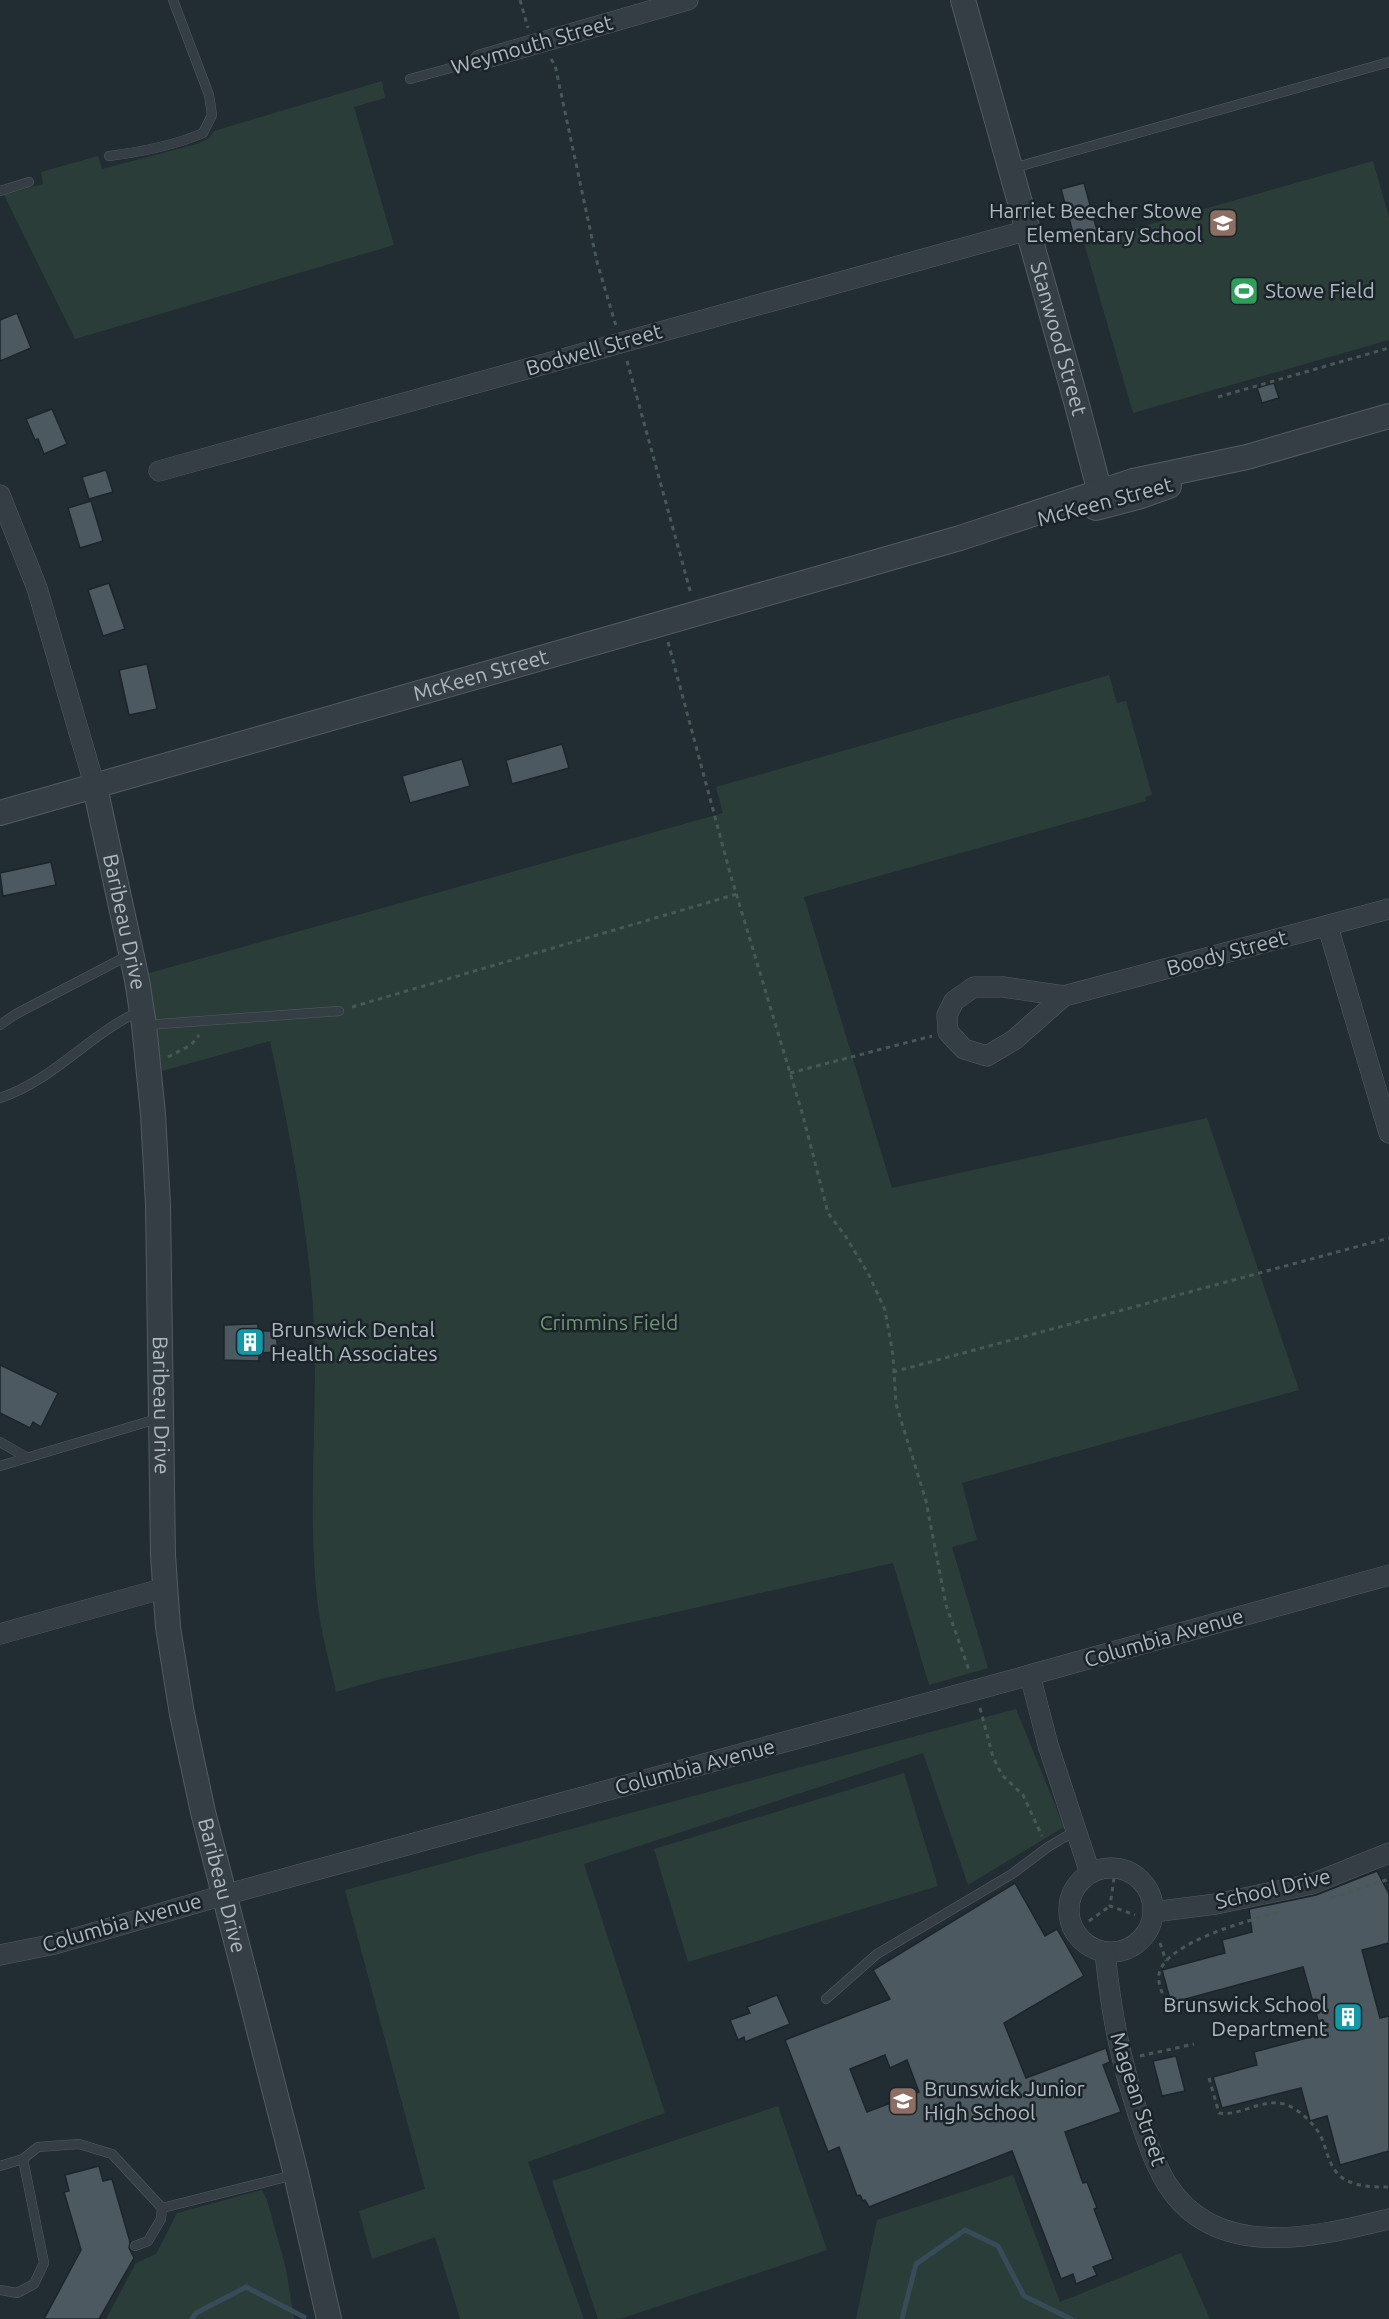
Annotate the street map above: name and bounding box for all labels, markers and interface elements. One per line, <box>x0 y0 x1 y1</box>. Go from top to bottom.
street label: Weymouth Street <box>448 9 615 79</box>
place label: Harriet Beecher Stowe Elementary School <box>989 198 1202 246</box>
school or university icon: Harriet Beecher Stowe Elementary School <box>1207 207 1239 239</box>
street label: Stanwood Street <box>1026 259 1092 418</box>
sports icon: Stowe Field <box>1228 275 1260 307</box>
place label: Stowe Field <box>1265 278 1375 302</box>
street label: Bodwell Street <box>523 318 664 380</box>
street label: McKeen Street <box>1034 471 1175 531</box>
street label: McKeen Street <box>410 644 551 705</box>
street label: Baribeau Drive <box>99 851 151 991</box>
street label: Boody Street <box>1164 924 1290 980</box>
park label: Crimmins Field <box>540 1310 678 1334</box>
place label: Brunswick Dental Health Associates <box>271 1317 438 1365</box>
building icon: Brunswick Dental Health Associates <box>234 1326 266 1358</box>
street label: Baribeau Drive <box>149 1336 175 1475</box>
street label: Columbia Avenue <box>1081 1603 1246 1671</box>
street label: Columbia Avenue <box>612 1733 777 1799</box>
street label: Baribeau Drive <box>194 1815 252 1955</box>
street label: School Drive <box>1213 1863 1333 1913</box>
street label: Columbia Avenue <box>39 1888 204 1956</box>
place label: Brunswick School Department <box>1163 1992 1327 2040</box>
building icon: Brunswick School Department <box>1332 2001 1364 2033</box>
street label: Magean Street <box>1106 2029 1172 2168</box>
place label: Brunswick Junior High School <box>924 2076 1085 2124</box>
school or university icon: Brunswick Junior High School <box>887 2085 919 2117</box>

